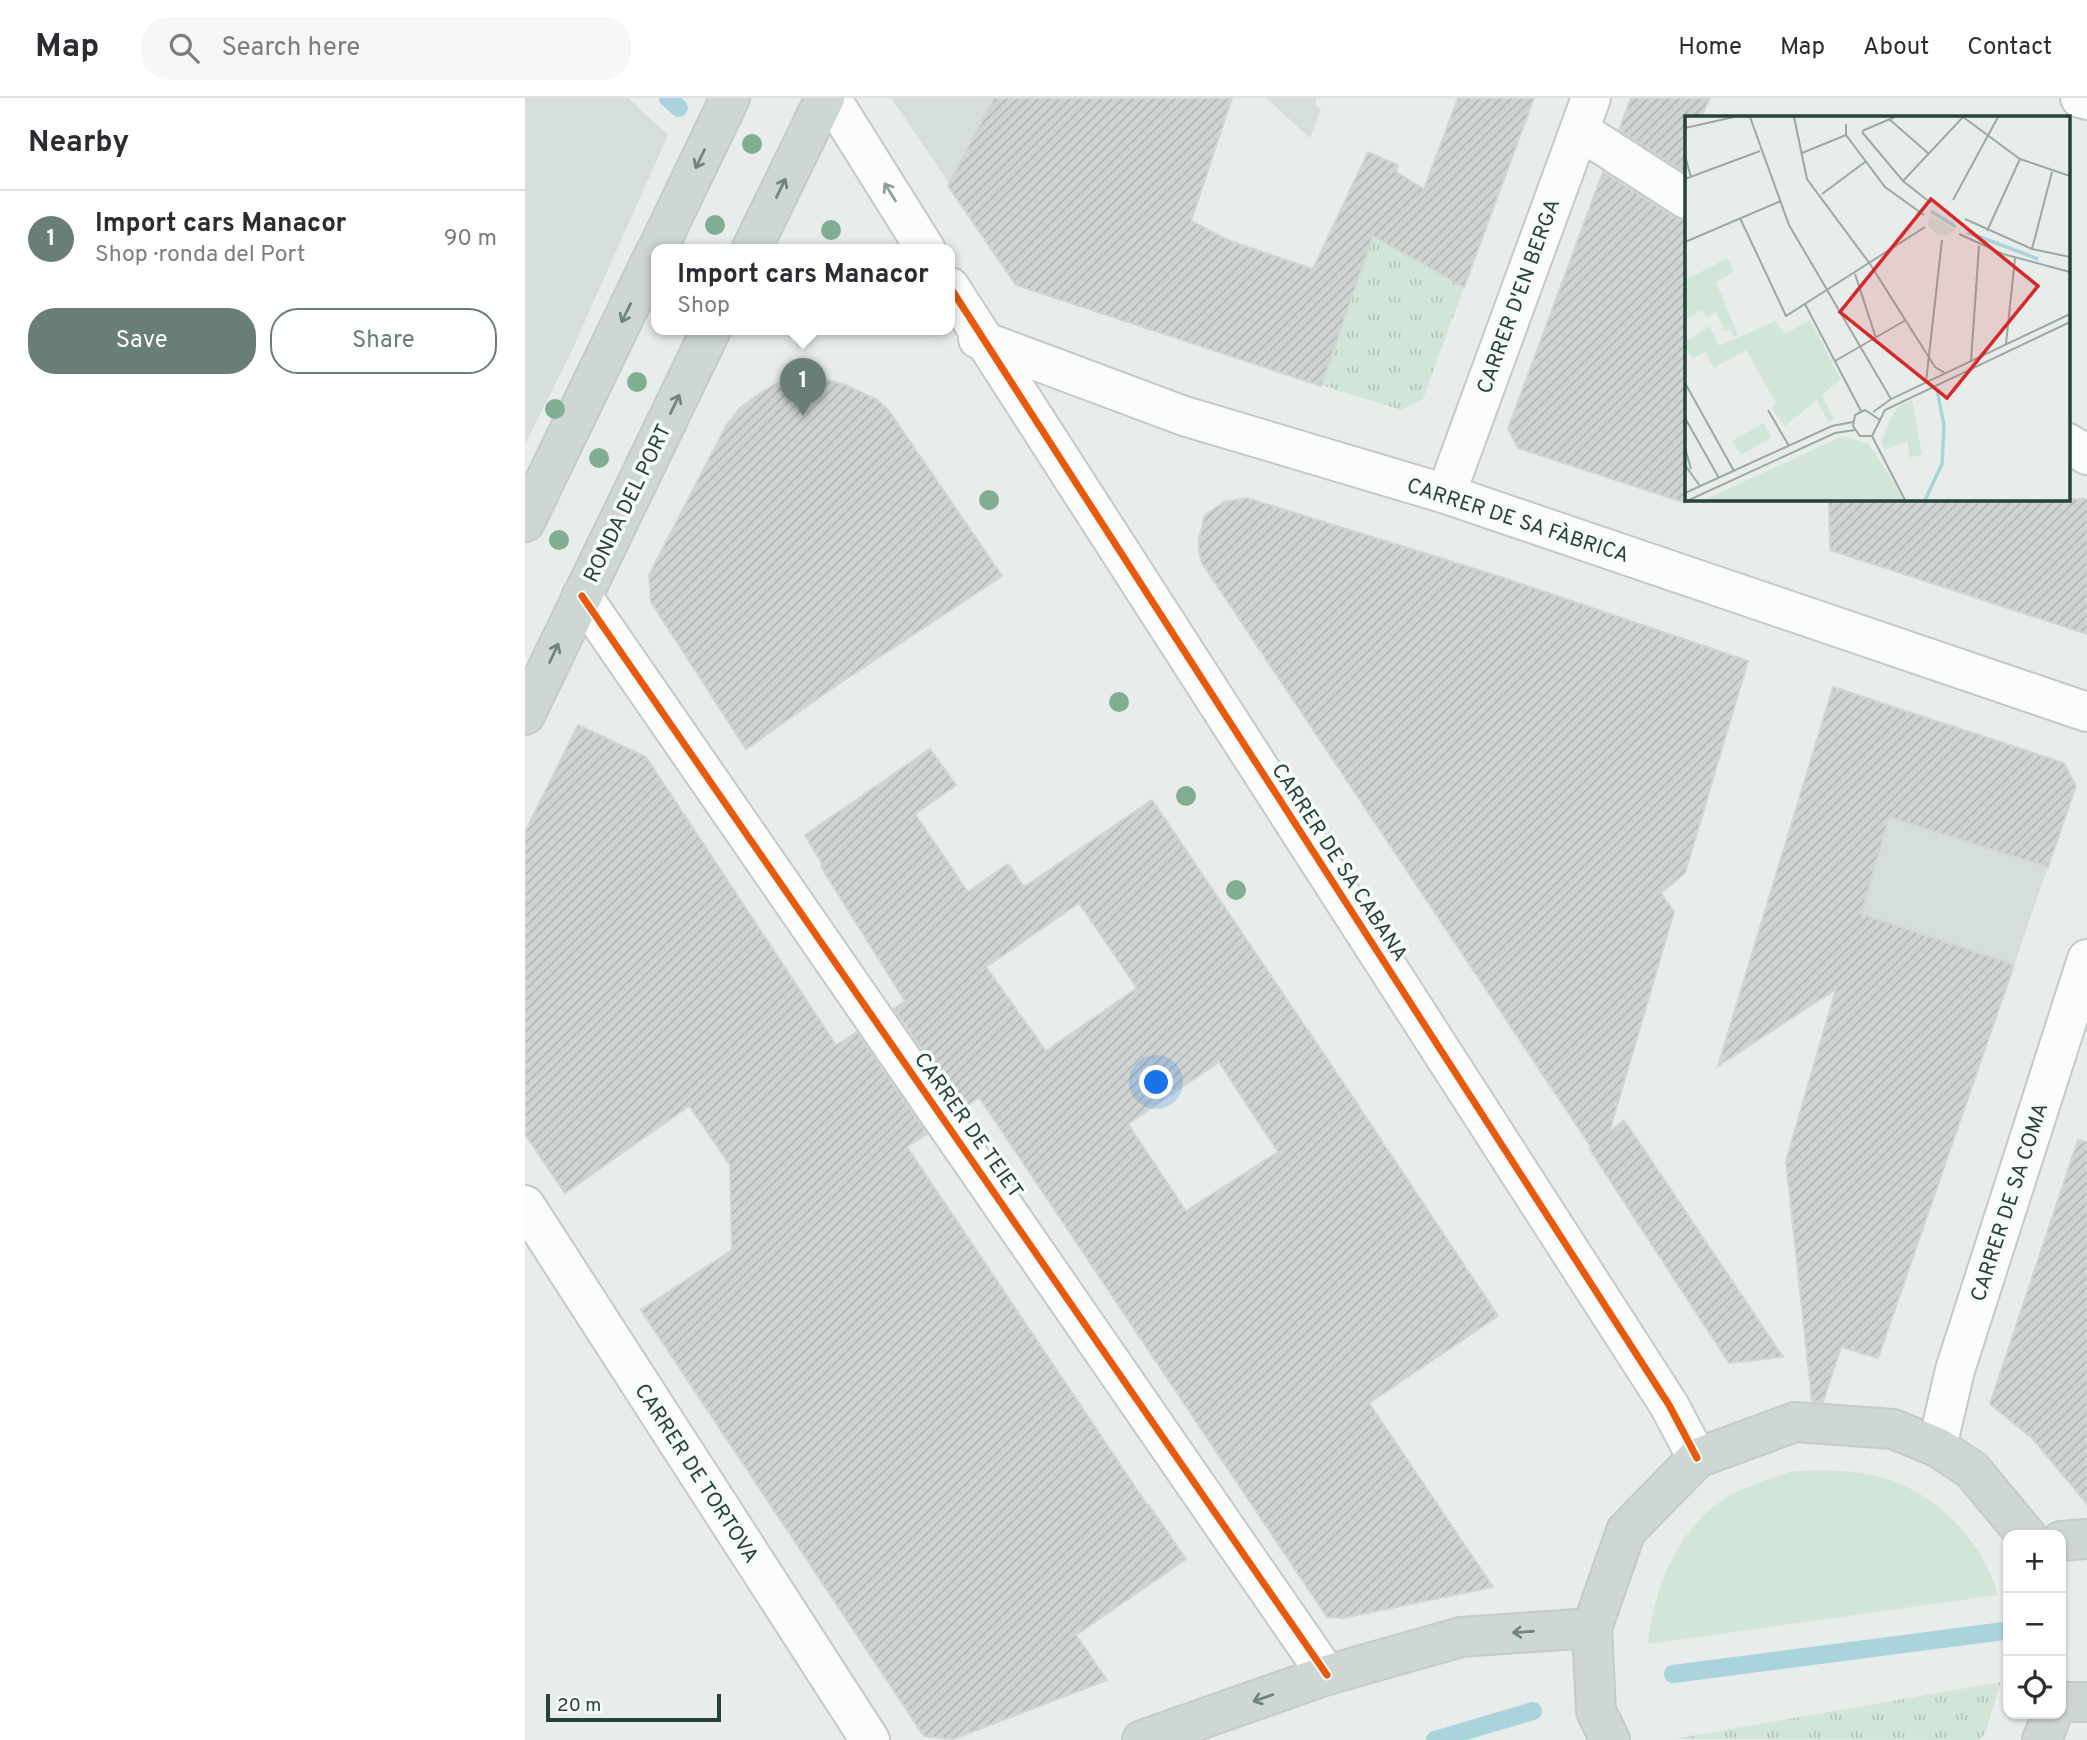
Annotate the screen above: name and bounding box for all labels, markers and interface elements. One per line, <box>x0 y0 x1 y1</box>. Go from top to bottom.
search box <box>141 17 631 80</box>
text: Map <box>35 27 99 69</box>
icon: search <box>165 29 203 67</box>
text: Search here <box>221 32 360 65</box>
text: Home <box>1678 33 1742 63</box>
text: Map <box>1780 33 1825 63</box>
text: About <box>1863 33 1929 63</box>
text: Contact <box>1967 33 2052 63</box>
inset map <box>1685 116 2070 500</box>
text: Nearby <box>28 125 129 162</box>
one-way arrow <box>693 148 707 169</box>
one-way arrow <box>774 178 788 199</box>
one-way arrow <box>882 183 896 203</box>
street label: CARRER D'EN BERGA <box>1472 195 1567 398</box>
text: Import cars Manacor <box>95 208 346 241</box>
text: 1 <box>46 225 56 254</box>
text: 90 m <box>444 225 497 254</box>
text: Shop · ronda del Port <box>95 241 305 270</box>
popup <box>651 244 955 335</box>
text: Import cars Manacor <box>677 259 929 292</box>
text: Shop <box>677 292 730 321</box>
one-way arrow <box>619 302 633 323</box>
button: Save <box>28 308 256 374</box>
button: Share <box>270 308 497 374</box>
pin: 1 <box>780 358 826 416</box>
one-way arrow <box>669 394 682 415</box>
street label: RONDA DEL PORT <box>578 420 678 587</box>
street label: CARRER DE SA FÀBRICA <box>1403 472 1632 570</box>
one-way arrow <box>548 643 562 664</box>
street label: CARRER DE SA CABANA <box>1265 759 1413 967</box>
street label: CARRER DE TEIET <box>907 1047 1028 1204</box>
your location <box>1139 1065 1173 1099</box>
street label: CARRER DE SA COMA <box>1966 1100 2055 1305</box>
street label: CARRER DE TORTOVA <box>628 1379 764 1569</box>
map controls <box>2003 1530 2066 1719</box>
button: + <box>2003 1530 2066 1593</box>
button: − <box>2003 1593 2066 1656</box>
one-way arrow <box>1513 1626 1535 1639</box>
button: locate <box>2003 1656 2066 1719</box>
scale bar <box>546 1691 721 1723</box>
one-way arrow <box>1252 1693 1274 1705</box>
text: 20 m <box>557 1694 601 1718</box>

